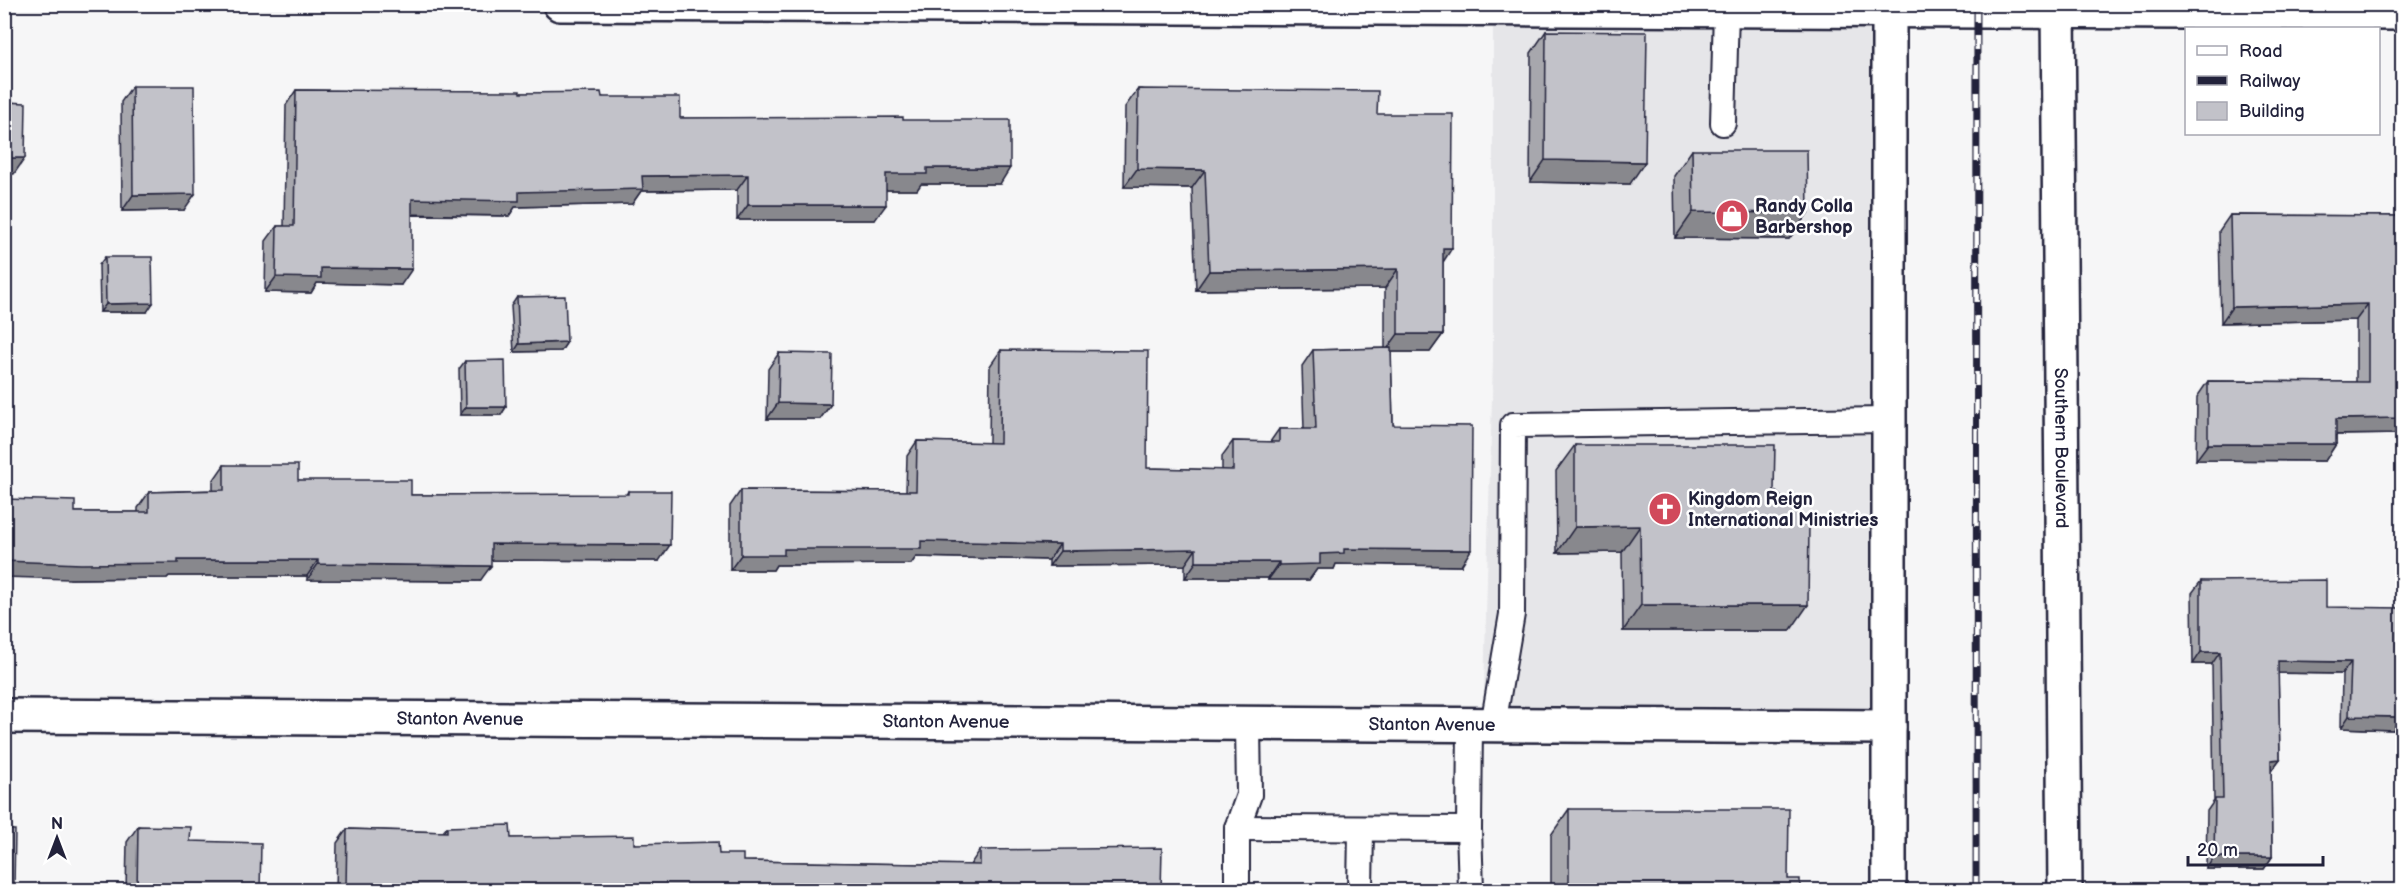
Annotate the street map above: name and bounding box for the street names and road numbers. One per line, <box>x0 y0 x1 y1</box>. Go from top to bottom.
street label: Southern Boulevard <box>2050 368 2073 528</box>
street label: Stanton Avenue <box>396 708 524 730</box>
street label: Stanton Avenue <box>882 711 1010 732</box>
street label: Stanton Avenue <box>1368 713 1496 735</box>

